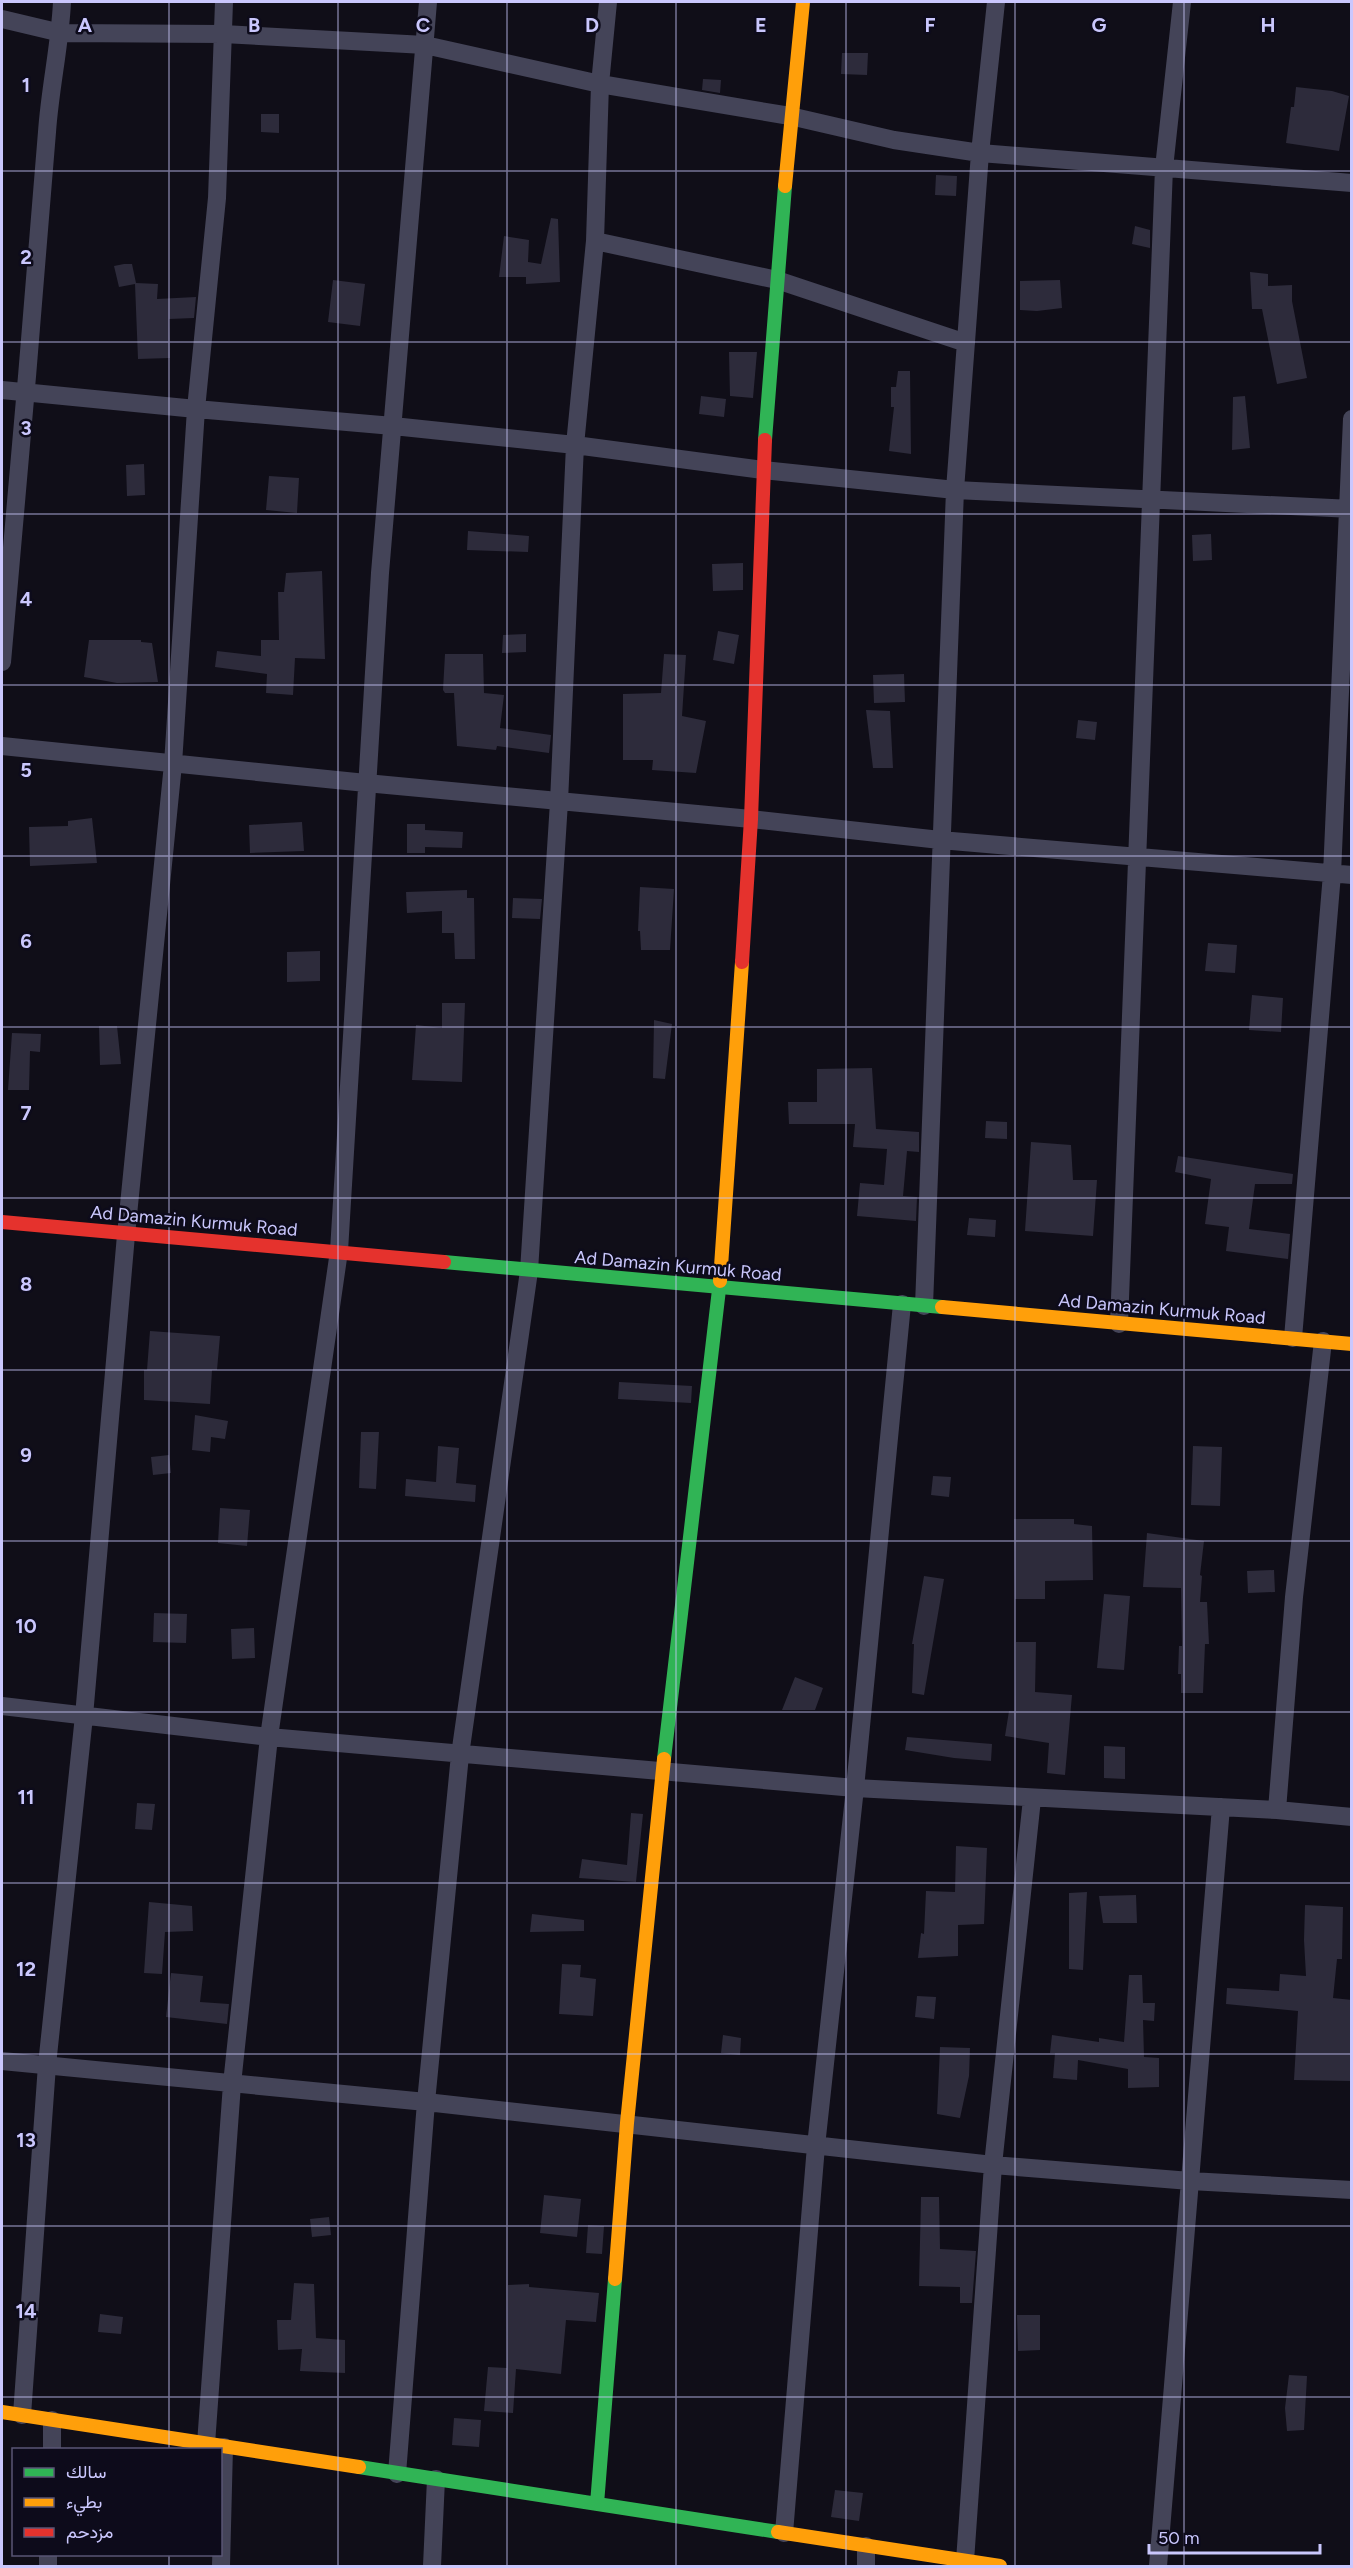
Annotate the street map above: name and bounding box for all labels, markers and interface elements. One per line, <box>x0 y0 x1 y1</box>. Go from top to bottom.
text: A <box>78 13 93 37</box>
text: B <box>248 13 260 37</box>
text: C <box>416 13 430 37</box>
text: D <box>585 13 599 37</box>
text: E <box>755 13 767 37</box>
text: F <box>924 13 936 37</box>
text: G <box>1092 13 1107 37</box>
text: H <box>1261 13 1276 37</box>
text: 1 <box>22 73 30 97</box>
text: 2 <box>20 245 32 269</box>
text: 3 <box>20 416 32 440</box>
text: 4 <box>20 587 33 611</box>
text: 5 <box>20 758 32 782</box>
text: 6 <box>20 929 32 953</box>
text: 7 <box>20 1101 32 1125</box>
street label: Ad Damazin Kurmuk Road <box>90 1201 298 1241</box>
street label: Ad Damazin Kurmuk Road <box>574 1246 782 1286</box>
text: 8 <box>20 1272 32 1296</box>
street label: Ad Damazin Kurmuk Road <box>1058 1289 1266 1329</box>
text: 9 <box>20 1443 32 1467</box>
text: 10 <box>15 1614 37 1638</box>
text: 11 <box>18 1785 34 1809</box>
text: 12 <box>16 1957 36 1981</box>
text: 13 <box>16 2128 36 2152</box>
text: 14 <box>15 2299 37 2323</box>
legend <box>12 2448 222 2556</box>
text: سالك <box>66 2461 106 2483</box>
text: بطيء <box>66 2491 102 2517</box>
scale bar <box>1149 2517 1320 2555</box>
text: مزدحم <box>66 2521 113 2544</box>
text: 50 m <box>1158 2527 1200 2549</box>

